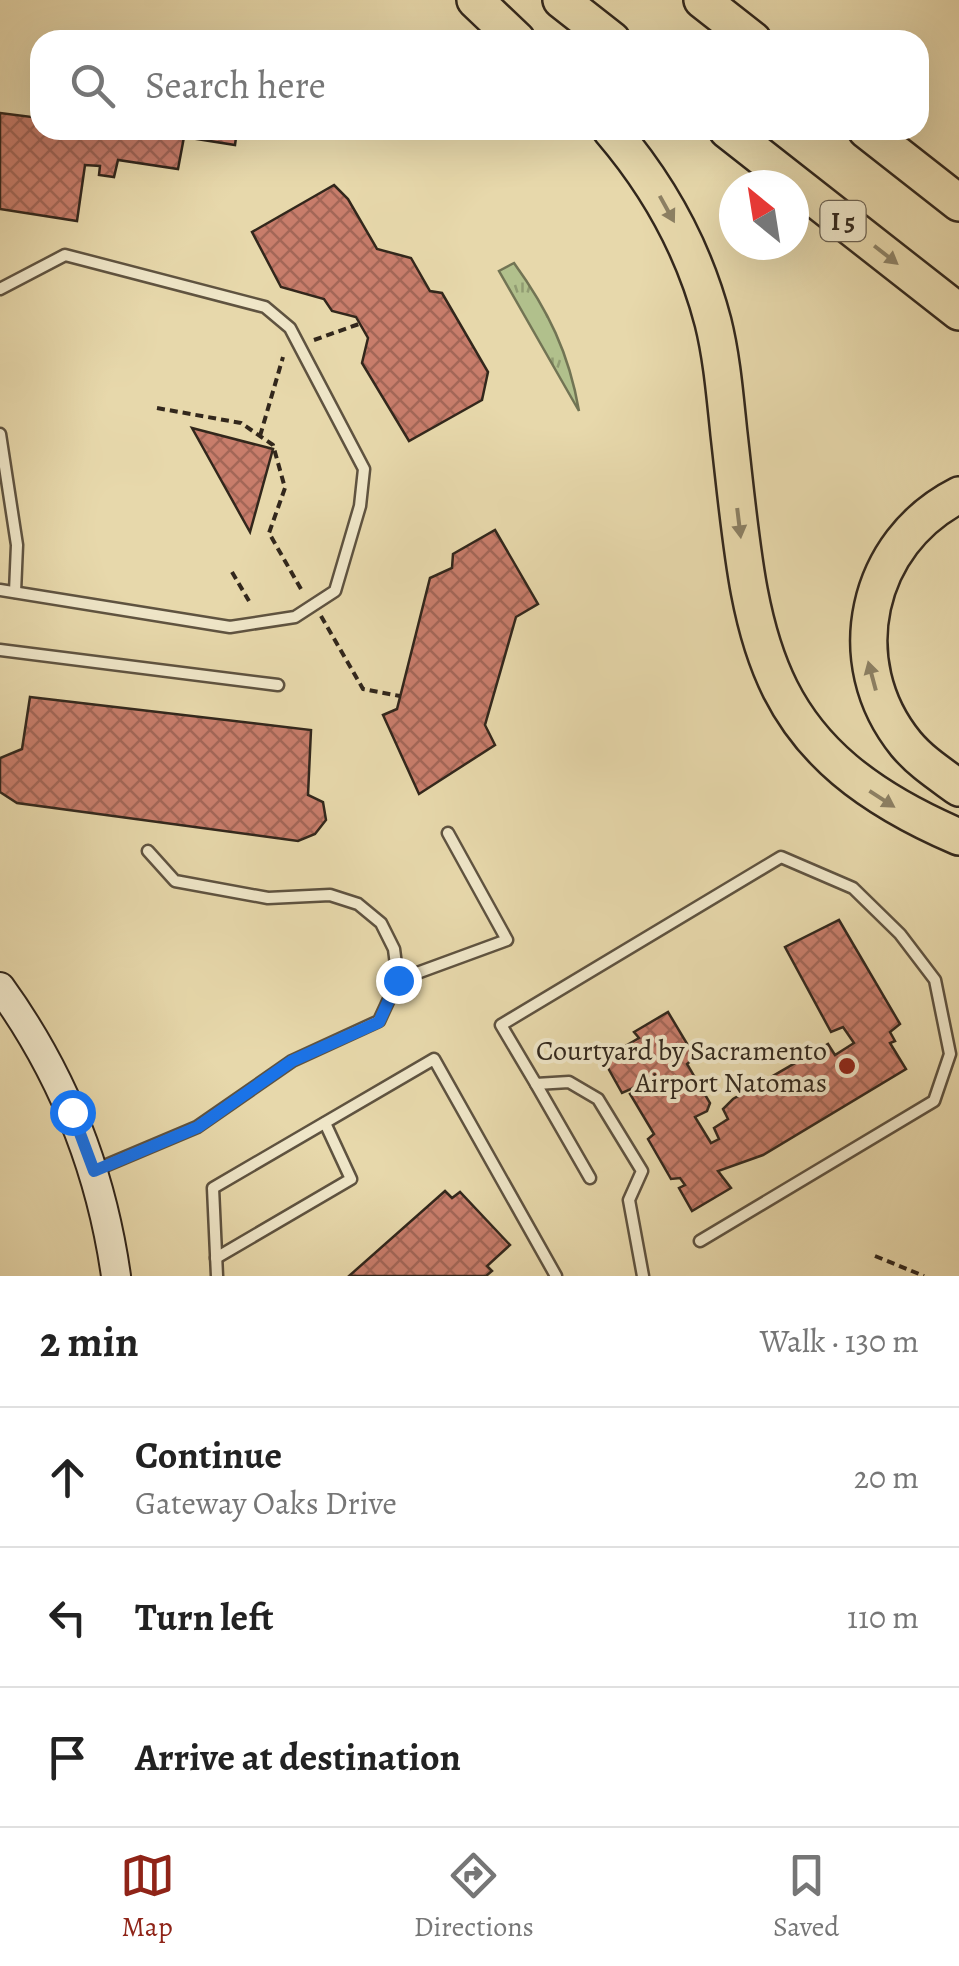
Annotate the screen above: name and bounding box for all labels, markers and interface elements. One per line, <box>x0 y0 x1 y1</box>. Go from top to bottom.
search box <box>30 30 929 140</box>
icon: search <box>65 58 120 113</box>
text: Search here <box>145 59 326 111</box>
north arrow <box>719 170 809 260</box>
one-way arrow <box>658 195 676 223</box>
road number: I 5 <box>820 201 866 241</box>
one-way arrow <box>874 244 899 265</box>
one-way arrow <box>731 507 747 539</box>
one-way arrow <box>864 660 880 691</box>
one-way arrow <box>869 789 896 808</box>
route end <box>376 958 422 1004</box>
place label: Courtyard by Sacramento Airport Natomas <box>536 1032 827 1102</box>
marker: Courtyard by Sacramento Airport Natomas <box>836 1055 858 1077</box>
route start <box>50 1090 96 1136</box>
text: 2 min <box>40 1313 139 1370</box>
text: Walk · 130 m <box>760 1319 919 1363</box>
text: Continue <box>135 1429 282 1481</box>
icon: ahead <box>40 1450 95 1505</box>
text: 20 m <box>854 1455 919 1499</box>
text: Gateway Oaks Drive <box>135 1481 397 1525</box>
icon: left <box>40 1590 95 1645</box>
text: Turn left <box>135 1591 274 1643</box>
text: 110 m <box>847 1595 919 1639</box>
icon: arrive <box>40 1730 95 1785</box>
text: Arrive at destination <box>135 1731 461 1783</box>
tab: Map <box>120 1848 175 1946</box>
tab: Directions <box>414 1848 534 1946</box>
tab: Saved <box>773 1848 839 1946</box>

